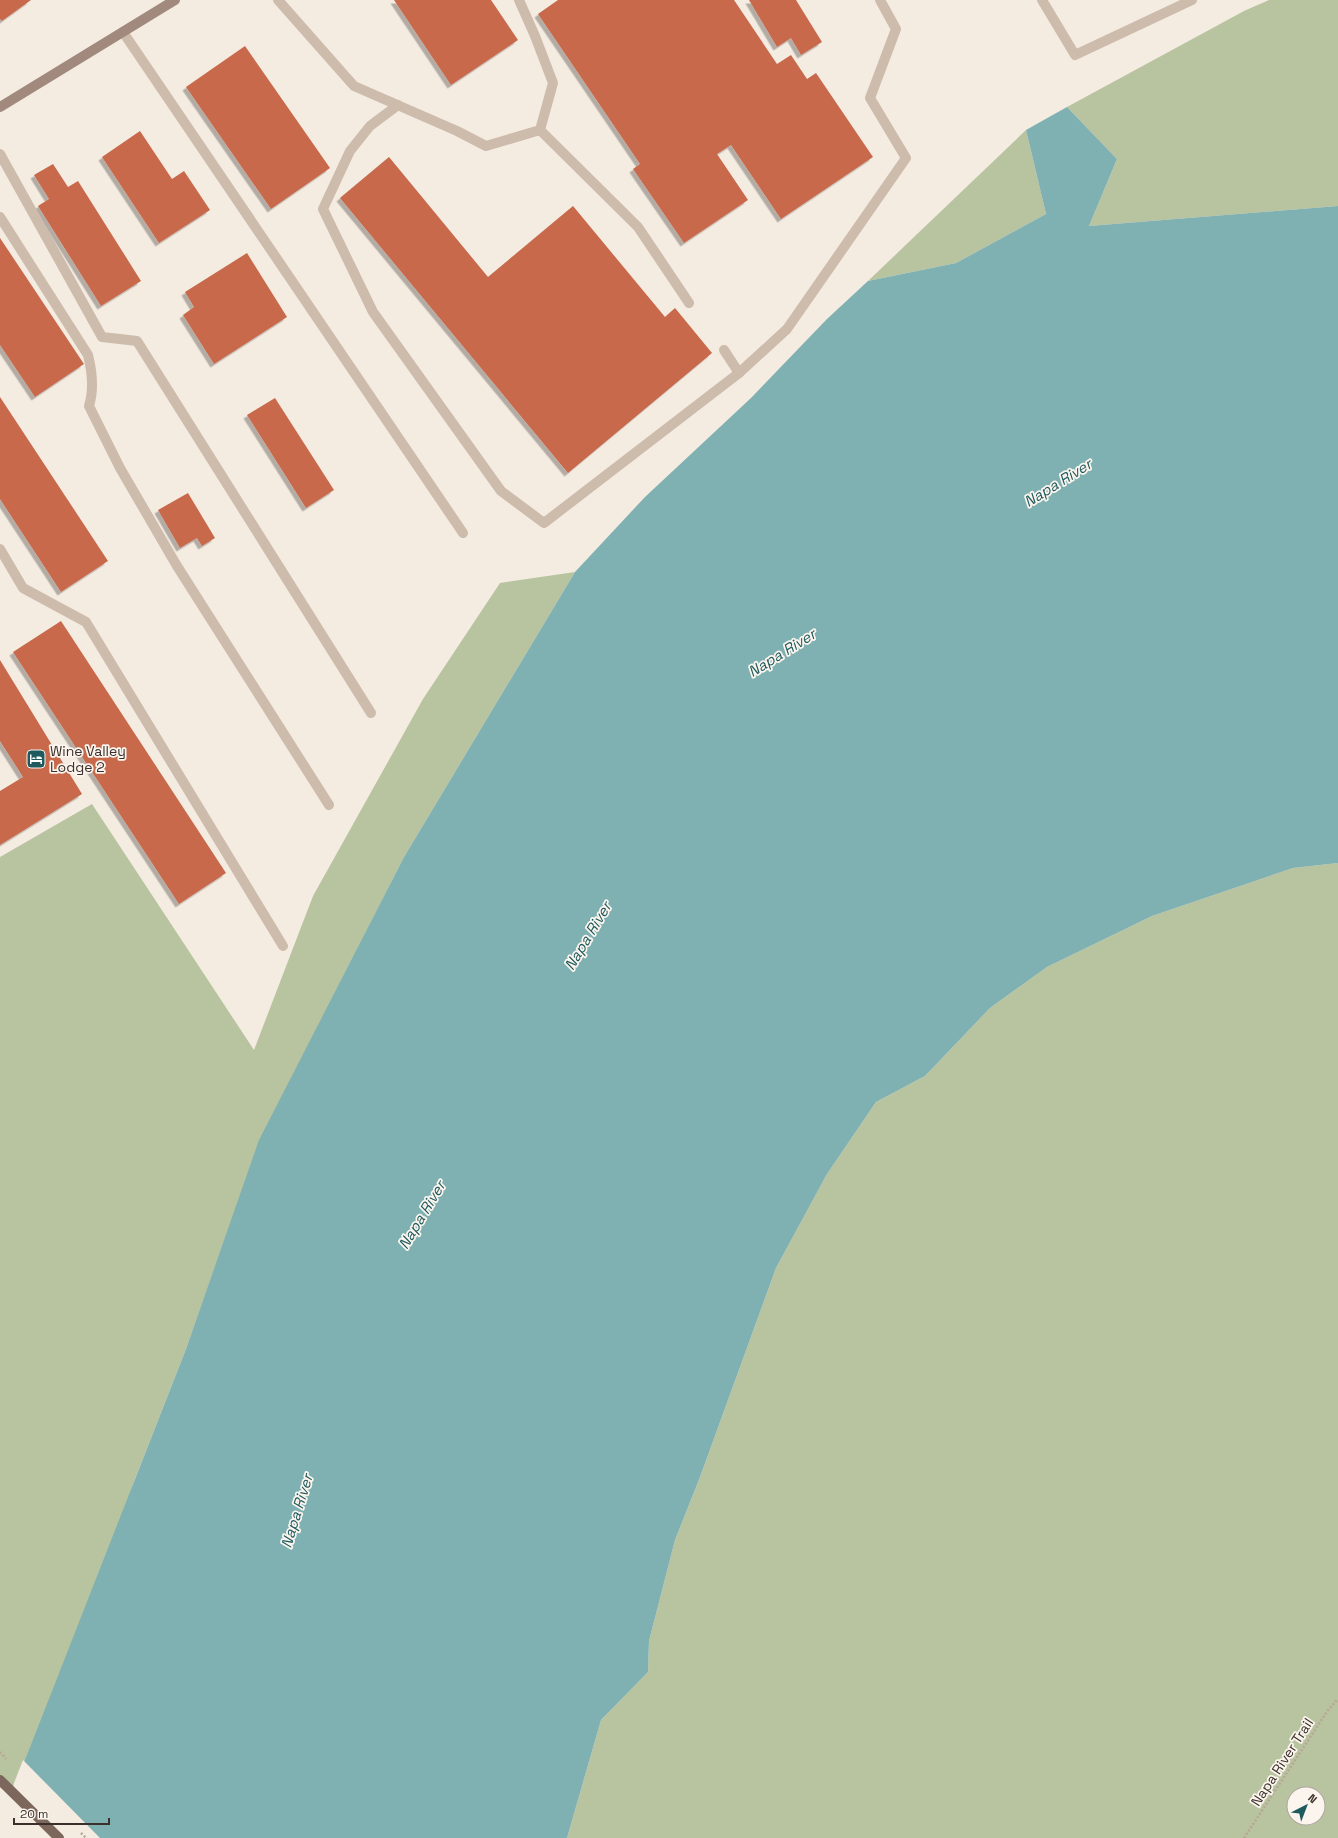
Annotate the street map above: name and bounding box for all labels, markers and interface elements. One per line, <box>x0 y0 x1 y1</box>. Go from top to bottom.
water label: Napa River <box>1020 454 1096 511</box>
water label: Napa River <box>744 624 820 681</box>
place label: Wine Valley Lodge 2 <box>50 742 126 776</box>
hotel icon: Wine Valley Lodge 2 <box>25 748 47 770</box>
water label: Napa River <box>560 897 616 973</box>
water label: Napa River <box>394 1176 450 1252</box>
water label: Napa River <box>276 1470 317 1550</box>
street label: Napa River Trail <box>1247 1715 1317 1809</box>
north arrow <box>1286 1786 1326 1826</box>
scale bar <box>14 1800 109 1826</box>
text: 20 m <box>20 1806 48 1822</box>

